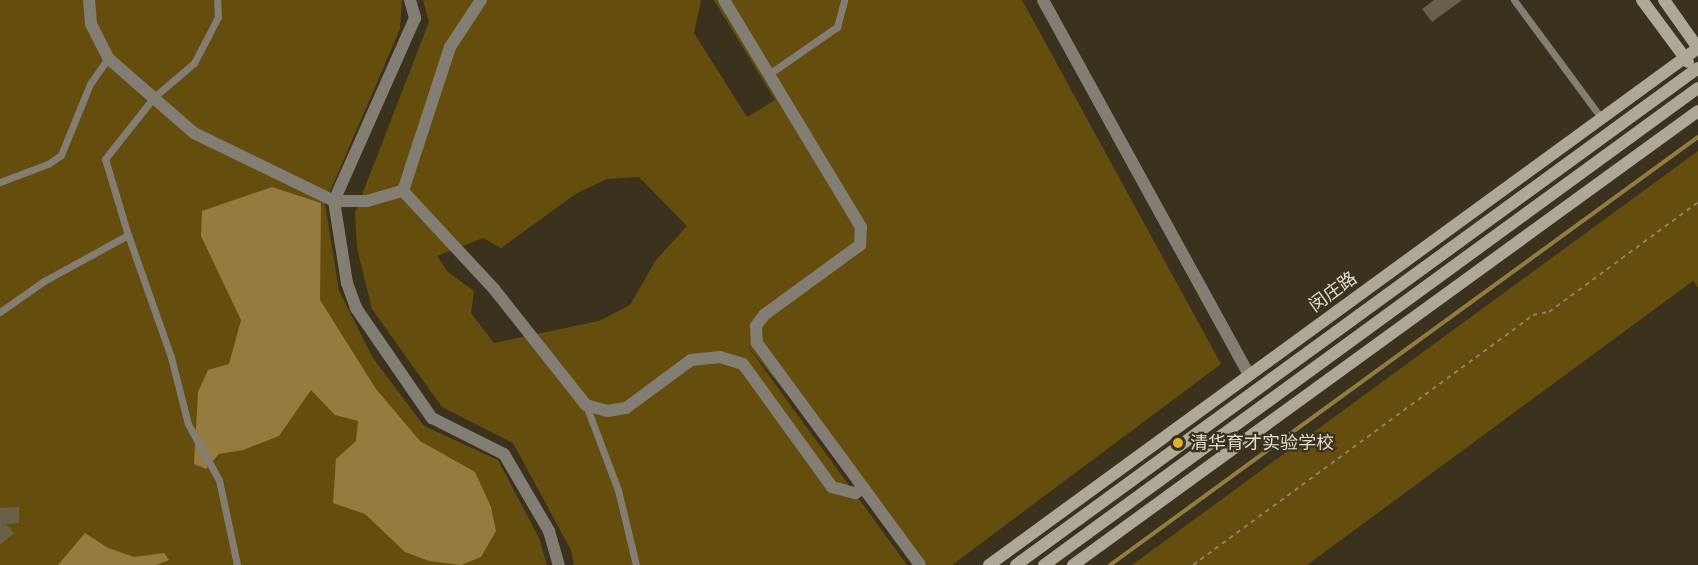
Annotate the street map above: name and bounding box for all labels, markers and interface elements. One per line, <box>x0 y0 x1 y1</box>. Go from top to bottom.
street label: 闵庄路 <box>1305 267 1361 317</box>
place label: 清华育才实验学校 <box>1190 432 1334 454</box>
marker: 清华育才实验学校 <box>1171 436 1185 450</box>

